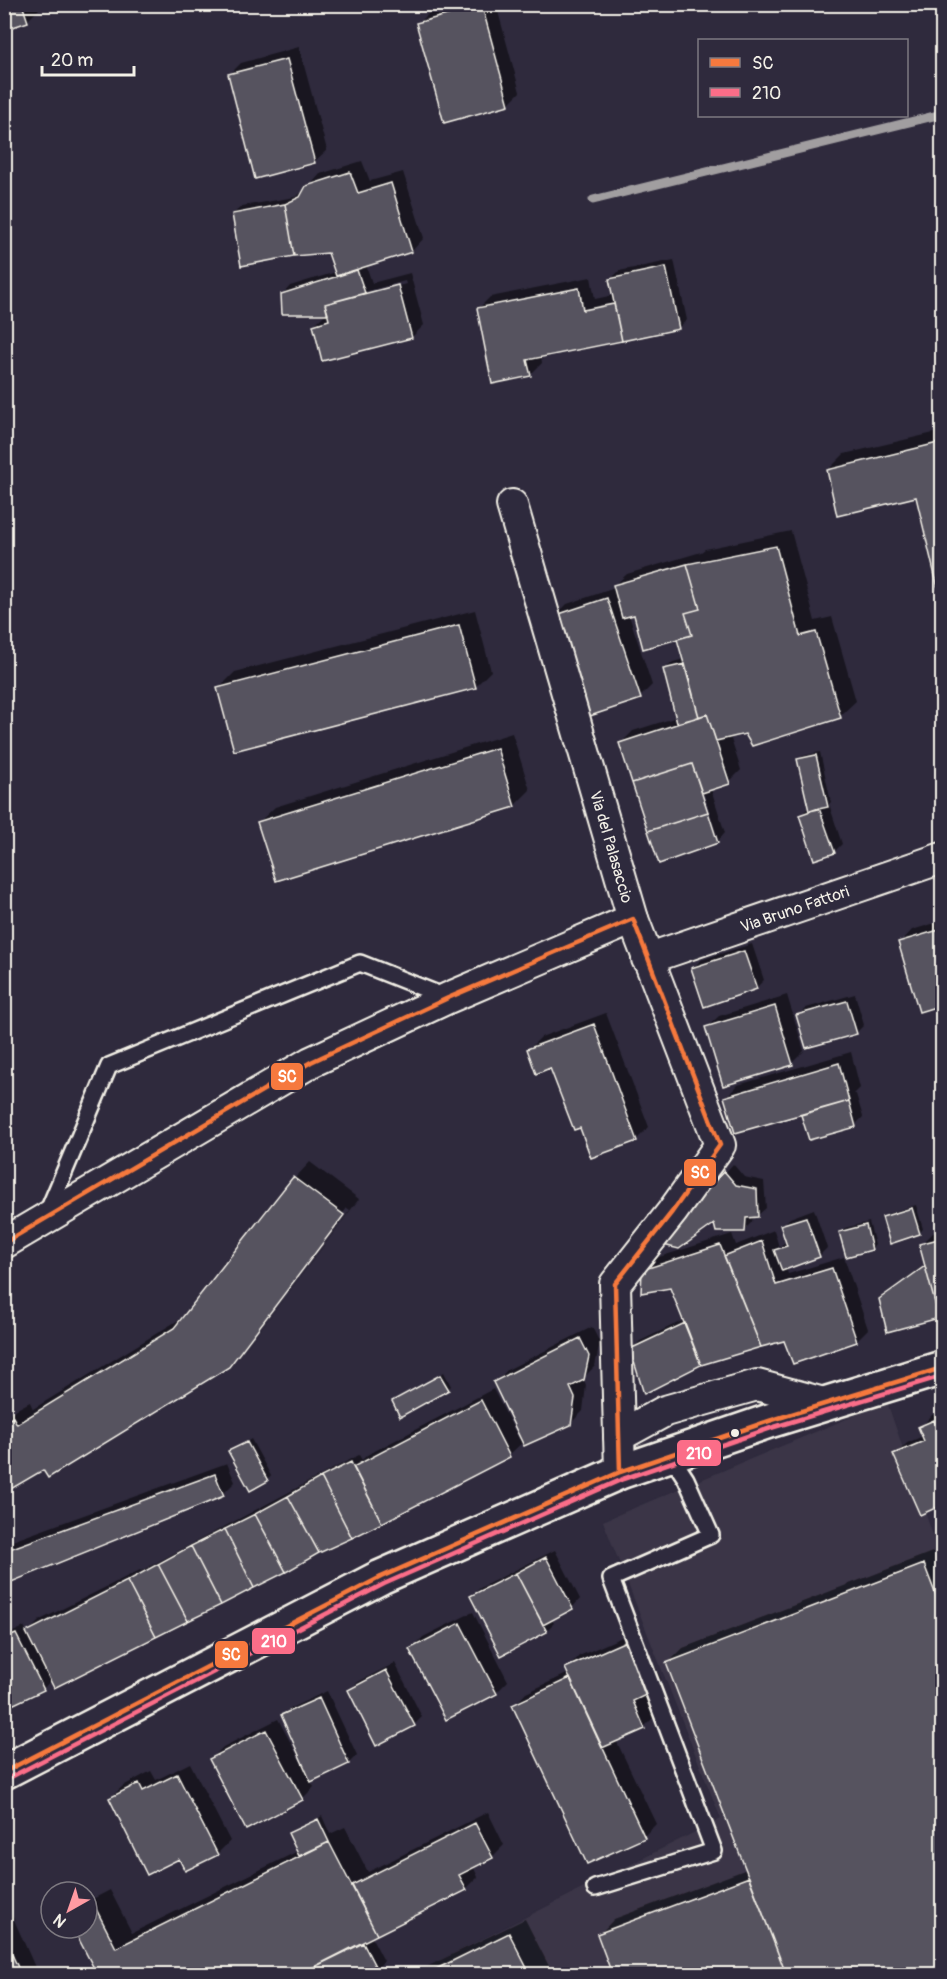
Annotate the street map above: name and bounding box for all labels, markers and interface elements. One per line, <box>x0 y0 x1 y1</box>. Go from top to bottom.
scale bar <box>42 39 134 77</box>
legend <box>698 39 908 117</box>
text: 20 m <box>51 49 93 72</box>
text: SC <box>752 52 774 75</box>
text: 210 <box>752 82 781 105</box>
street label: Via del Palasaccio <box>585 789 637 906</box>
street label: Via Bruno Fattori <box>738 882 852 937</box>
line badge: SC <box>270 1062 304 1091</box>
text: SC <box>277 1067 297 1087</box>
line badge: SC <box>683 1158 717 1187</box>
text: SC <box>690 1163 710 1183</box>
unlabelled marker <box>729 1427 741 1439</box>
line badge: 210 <box>676 1439 722 1467</box>
text: 210 <box>686 1444 712 1464</box>
line badge: 210 <box>251 1627 296 1655</box>
text: 210 <box>261 1632 287 1652</box>
line badge: SC <box>214 1640 249 1669</box>
text: SC <box>221 1645 241 1665</box>
north arrow <box>39 1880 99 1940</box>
text: N <box>49 1909 71 1932</box>

